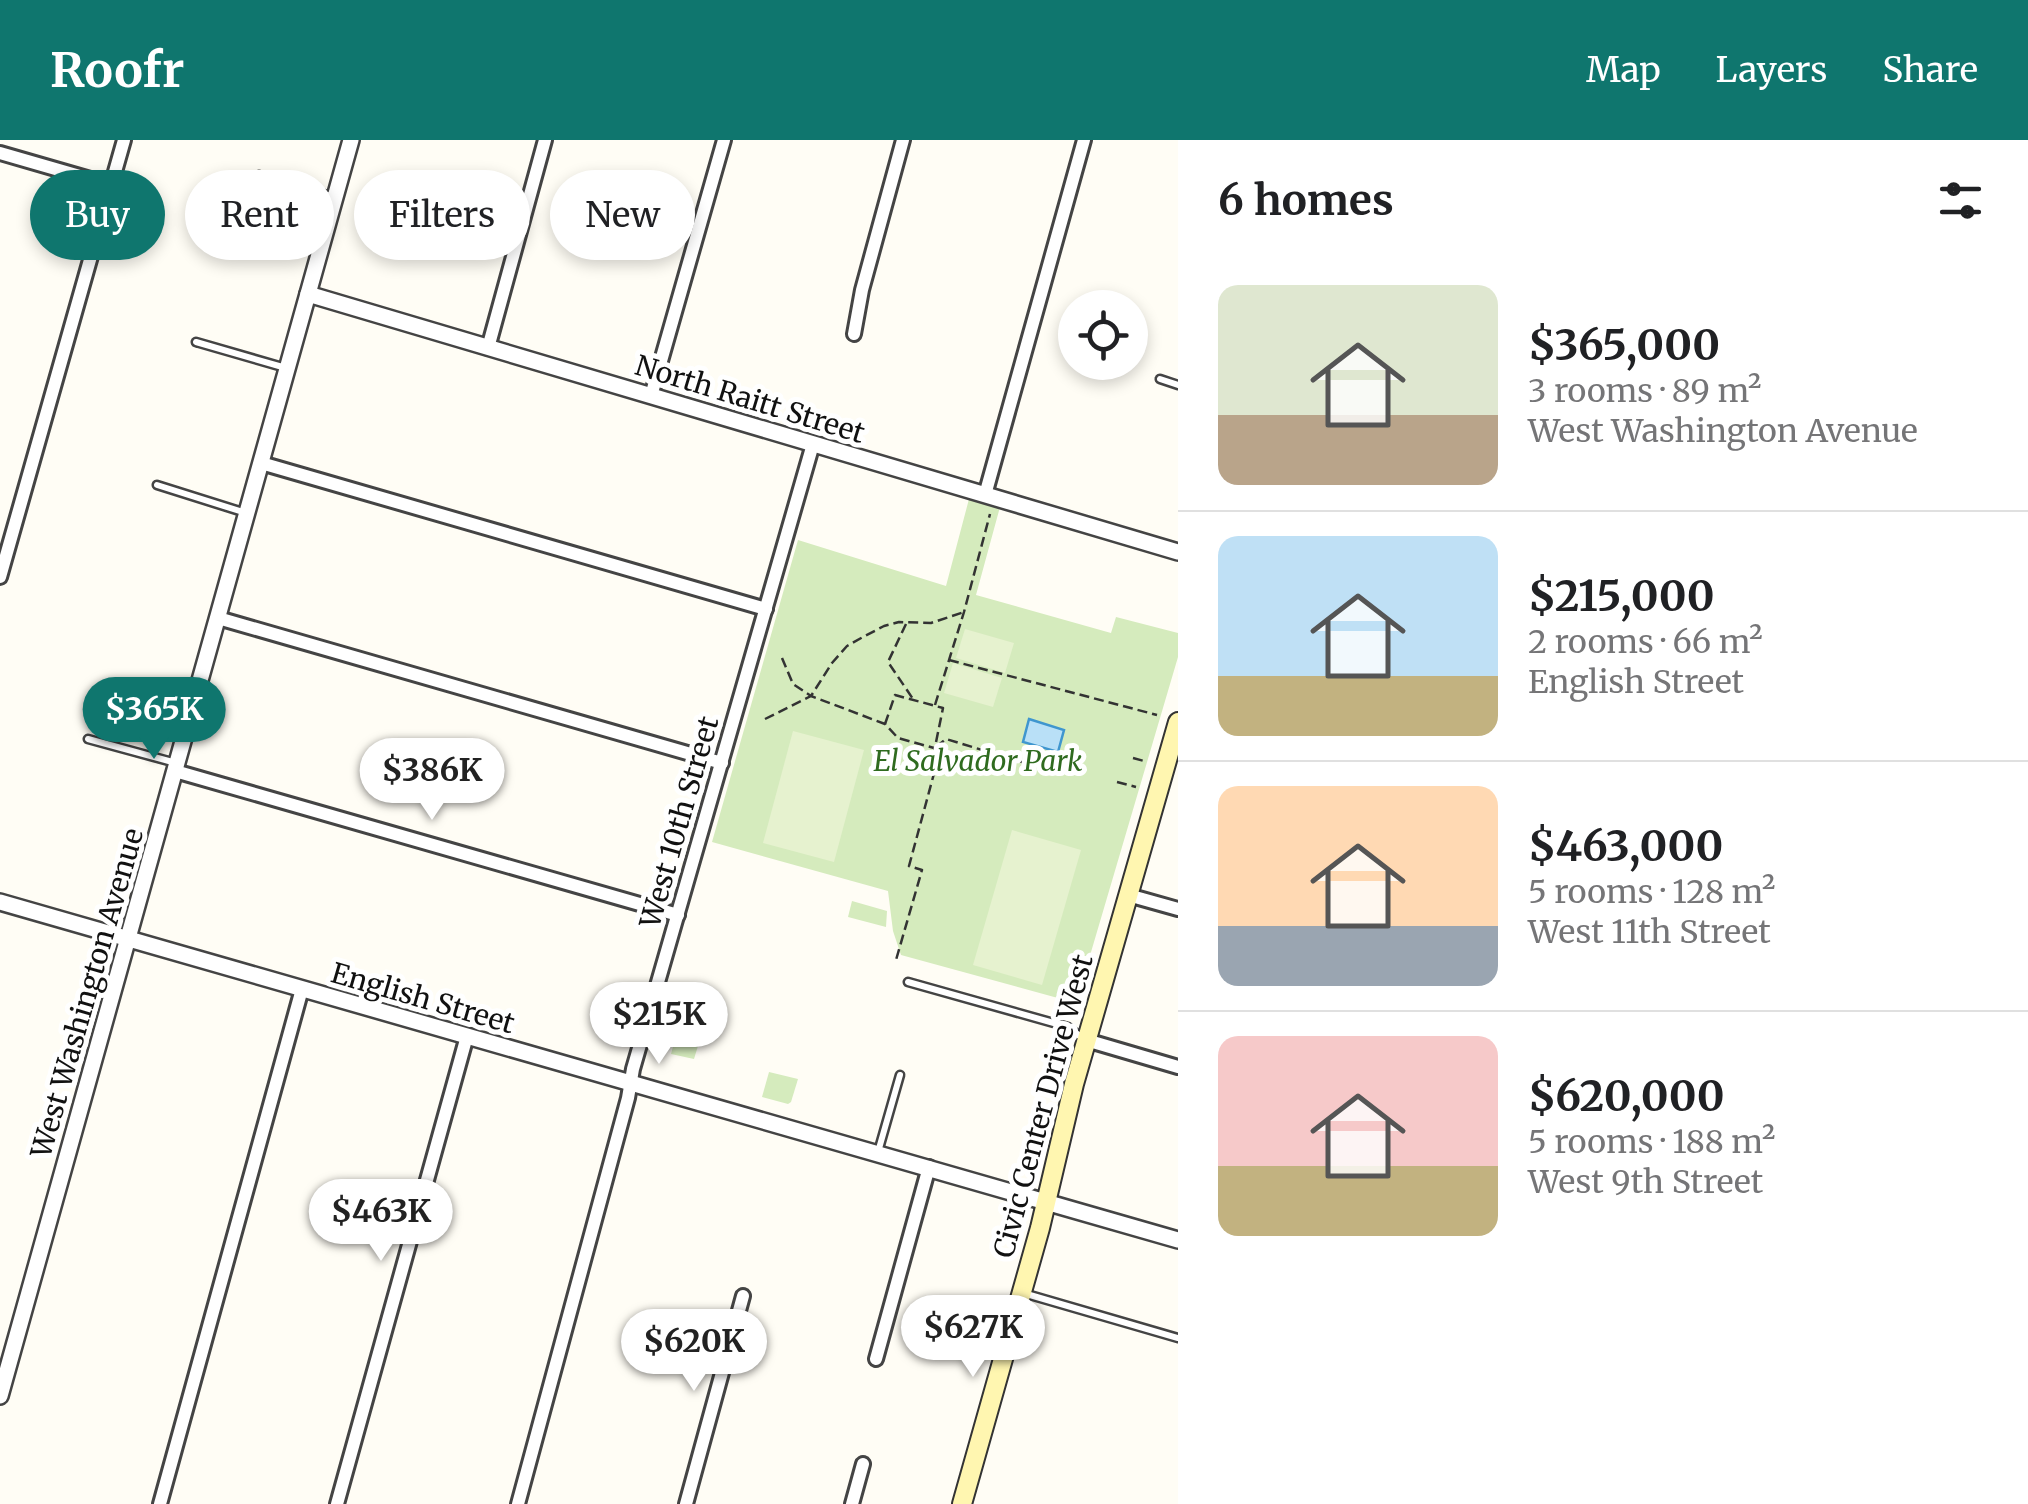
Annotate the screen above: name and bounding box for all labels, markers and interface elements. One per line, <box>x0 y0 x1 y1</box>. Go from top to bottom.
text: Roofr <box>50 40 184 100</box>
text: Map <box>1586 48 1661 92</box>
text: Layers <box>1716 48 1827 92</box>
text: Share <box>1882 48 1978 92</box>
chip: Buy <box>30 170 165 260</box>
chip: Rent <box>185 170 334 260</box>
chip: Filters <box>354 170 530 260</box>
chip: New <box>550 170 695 260</box>
icon: filters <box>1933 173 1988 228</box>
text: 6 homes <box>1218 174 1394 226</box>
map controls <box>1058 290 1148 380</box>
button: locate <box>1058 290 1148 380</box>
text: $365,000 <box>1528 319 1720 371</box>
icon: home <box>1298 325 1418 445</box>
street label: North Raitt Street <box>631 347 869 451</box>
text: 3 rooms · 89 m² <box>1528 371 1761 411</box>
text: West Washington Avenue <box>1528 411 1918 451</box>
text: $215,000 <box>1528 570 1715 622</box>
icon: home <box>1298 576 1418 696</box>
text: 2 rooms · 66 m² <box>1528 622 1763 662</box>
text: English Street <box>1528 662 1744 702</box>
pin: $365K <box>84 677 224 762</box>
text: $365K <box>105 689 203 729</box>
street label: West 10th Street <box>631 712 726 933</box>
pin: $386K <box>362 738 502 823</box>
park label: El Salvador Park <box>874 743 1082 779</box>
text: $386K <box>382 750 482 790</box>
text: $463,000 <box>1528 820 1723 872</box>
street label: West Washington Avenue <box>22 824 151 1163</box>
icon: home <box>1298 826 1418 946</box>
text: 5 rooms · 128 m² <box>1528 872 1775 912</box>
text: West 11th Street <box>1528 912 1771 952</box>
street label: Civic Center Drive West <box>985 950 1101 1262</box>
street label: English Street <box>327 955 519 1041</box>
pin: $215K <box>589 982 729 1067</box>
text: $215K <box>612 994 706 1034</box>
text: $620,000 <box>1528 1070 1725 1122</box>
icon: home <box>1298 1076 1418 1196</box>
text: 5 rooms · 188 m² <box>1528 1122 1775 1162</box>
text: West 9th Street <box>1528 1162 1763 1202</box>
pin: $463K <box>311 1179 451 1264</box>
text: $463K <box>331 1191 431 1231</box>
pin: $627K <box>903 1295 1043 1380</box>
text: $627K <box>923 1307 1023 1347</box>
pin: $620K <box>624 1309 764 1394</box>
text: $620K <box>643 1321 745 1361</box>

